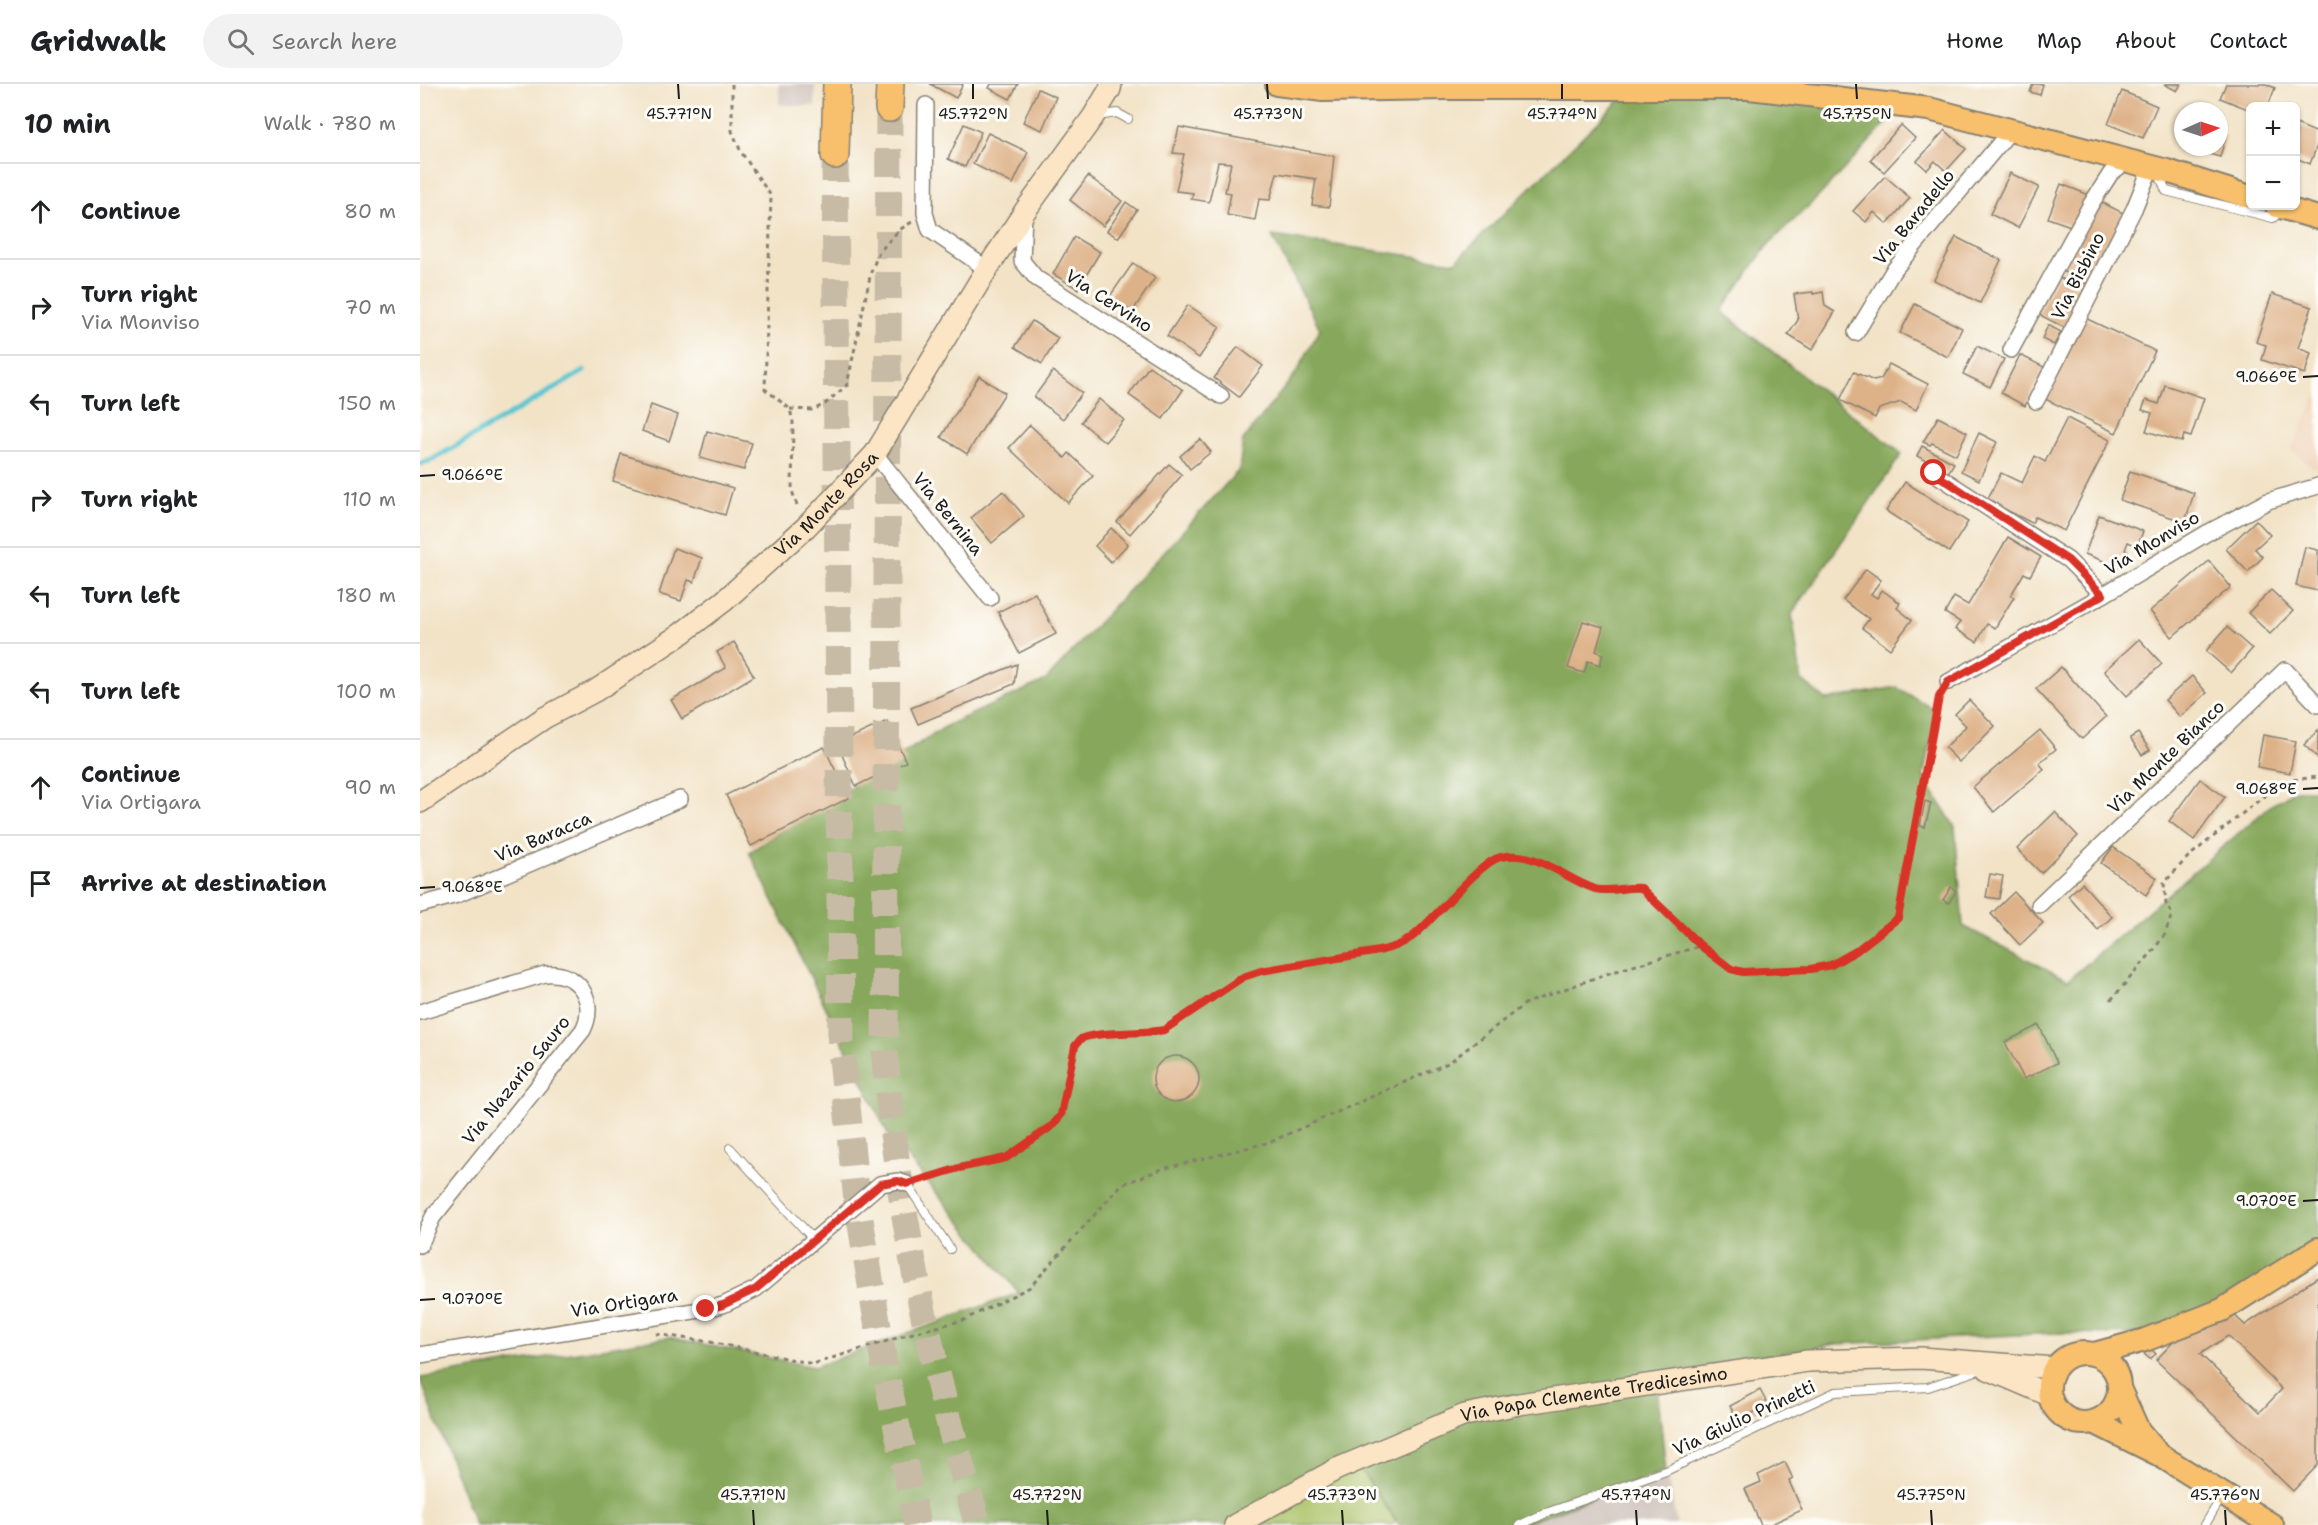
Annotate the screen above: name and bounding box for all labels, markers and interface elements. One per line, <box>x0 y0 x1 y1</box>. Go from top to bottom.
search box <box>203 14 623 68</box>
text: Gridwalk <box>30 22 167 60</box>
icon: search <box>224 25 257 58</box>
text: Search here <box>272 27 398 56</box>
text: Home <box>1946 27 2004 55</box>
text: Map <box>2037 27 2082 55</box>
text: About <box>2115 27 2176 55</box>
text: Contact <box>2209 27 2288 55</box>
north arrow <box>2174 102 2228 156</box>
map controls <box>2246 102 2300 210</box>
button: + <box>2246 102 2300 156</box>
text: 45.771°N <box>646 104 712 124</box>
text: 45.772°N <box>938 104 1008 124</box>
text: 45.773°N <box>1233 104 1303 124</box>
text: 45.774°N <box>1527 104 1597 124</box>
text: 45.775°N <box>1822 104 1892 124</box>
text: 10 min <box>24 106 111 141</box>
text: Walk · 780 m <box>264 110 396 136</box>
button: − <box>2246 156 2300 210</box>
street label: Via Baradello <box>1868 164 1960 270</box>
icon: ahead <box>24 195 57 228</box>
text: Continue <box>81 197 181 226</box>
text: 80 m <box>344 198 396 224</box>
street label: Via Bisbino <box>2046 228 2110 324</box>
street label: Via Cervino <box>1061 264 1157 338</box>
text: Turn right <box>81 280 198 309</box>
icon: right <box>24 291 57 324</box>
text: 70 m <box>344 294 396 320</box>
text: Via Monviso <box>81 309 200 335</box>
text: 9.066°E <box>2235 367 2297 387</box>
icon: left <box>24 387 57 420</box>
text: Turn left <box>81 389 180 418</box>
text: 150 m <box>338 390 396 416</box>
street label: Via Monte Rosa <box>769 446 884 562</box>
route start <box>1920 459 1946 485</box>
text: 9.066°E <box>441 465 503 485</box>
street label: Via Bernina <box>907 467 989 561</box>
icon: right <box>24 483 57 516</box>
text: Turn right <box>81 485 198 514</box>
text: 110 m <box>342 486 396 512</box>
street label: Via Monviso <box>2100 505 2204 581</box>
icon: left <box>24 579 57 612</box>
text: Turn left <box>81 581 180 610</box>
text: 180 m <box>336 582 396 608</box>
icon: left <box>24 675 57 708</box>
text: Turn left <box>81 677 180 706</box>
text: 100 m <box>336 678 396 704</box>
street label: Via Monte Bianco <box>2102 695 2230 819</box>
text: Continue <box>81 760 181 789</box>
icon: ahead <box>24 771 57 804</box>
text: 90 m <box>344 774 396 800</box>
text: 9.068°E <box>2235 779 2297 799</box>
text: Via Ortigara <box>81 789 201 815</box>
street label: Via Baracca <box>491 806 595 868</box>
icon: arrive <box>24 867 57 900</box>
text: Arrive at destination <box>81 869 327 898</box>
text: 9.068°E <box>441 877 503 897</box>
street label: Via Nazario Sauro <box>457 1011 575 1149</box>
text: 9.070°E <box>2235 1191 2297 1211</box>
street label: Via Ortigara <box>569 1283 679 1323</box>
text: 9.070°E <box>441 1289 503 1309</box>
route end <box>692 1295 718 1321</box>
street label: Via Papa Clemente Tredicesimo <box>1458 1361 1729 1428</box>
street label: Via Giulio Prinetti <box>1669 1374 1819 1462</box>
text: 45.771°N <box>720 1485 786 1505</box>
text: 45.772°N <box>1012 1485 1082 1505</box>
text: 45.773°N <box>1307 1485 1377 1505</box>
text: 45.774°N <box>1601 1485 1671 1505</box>
text: 45.775°N <box>1896 1485 1966 1505</box>
text: 45.776°N <box>2190 1485 2260 1505</box>

